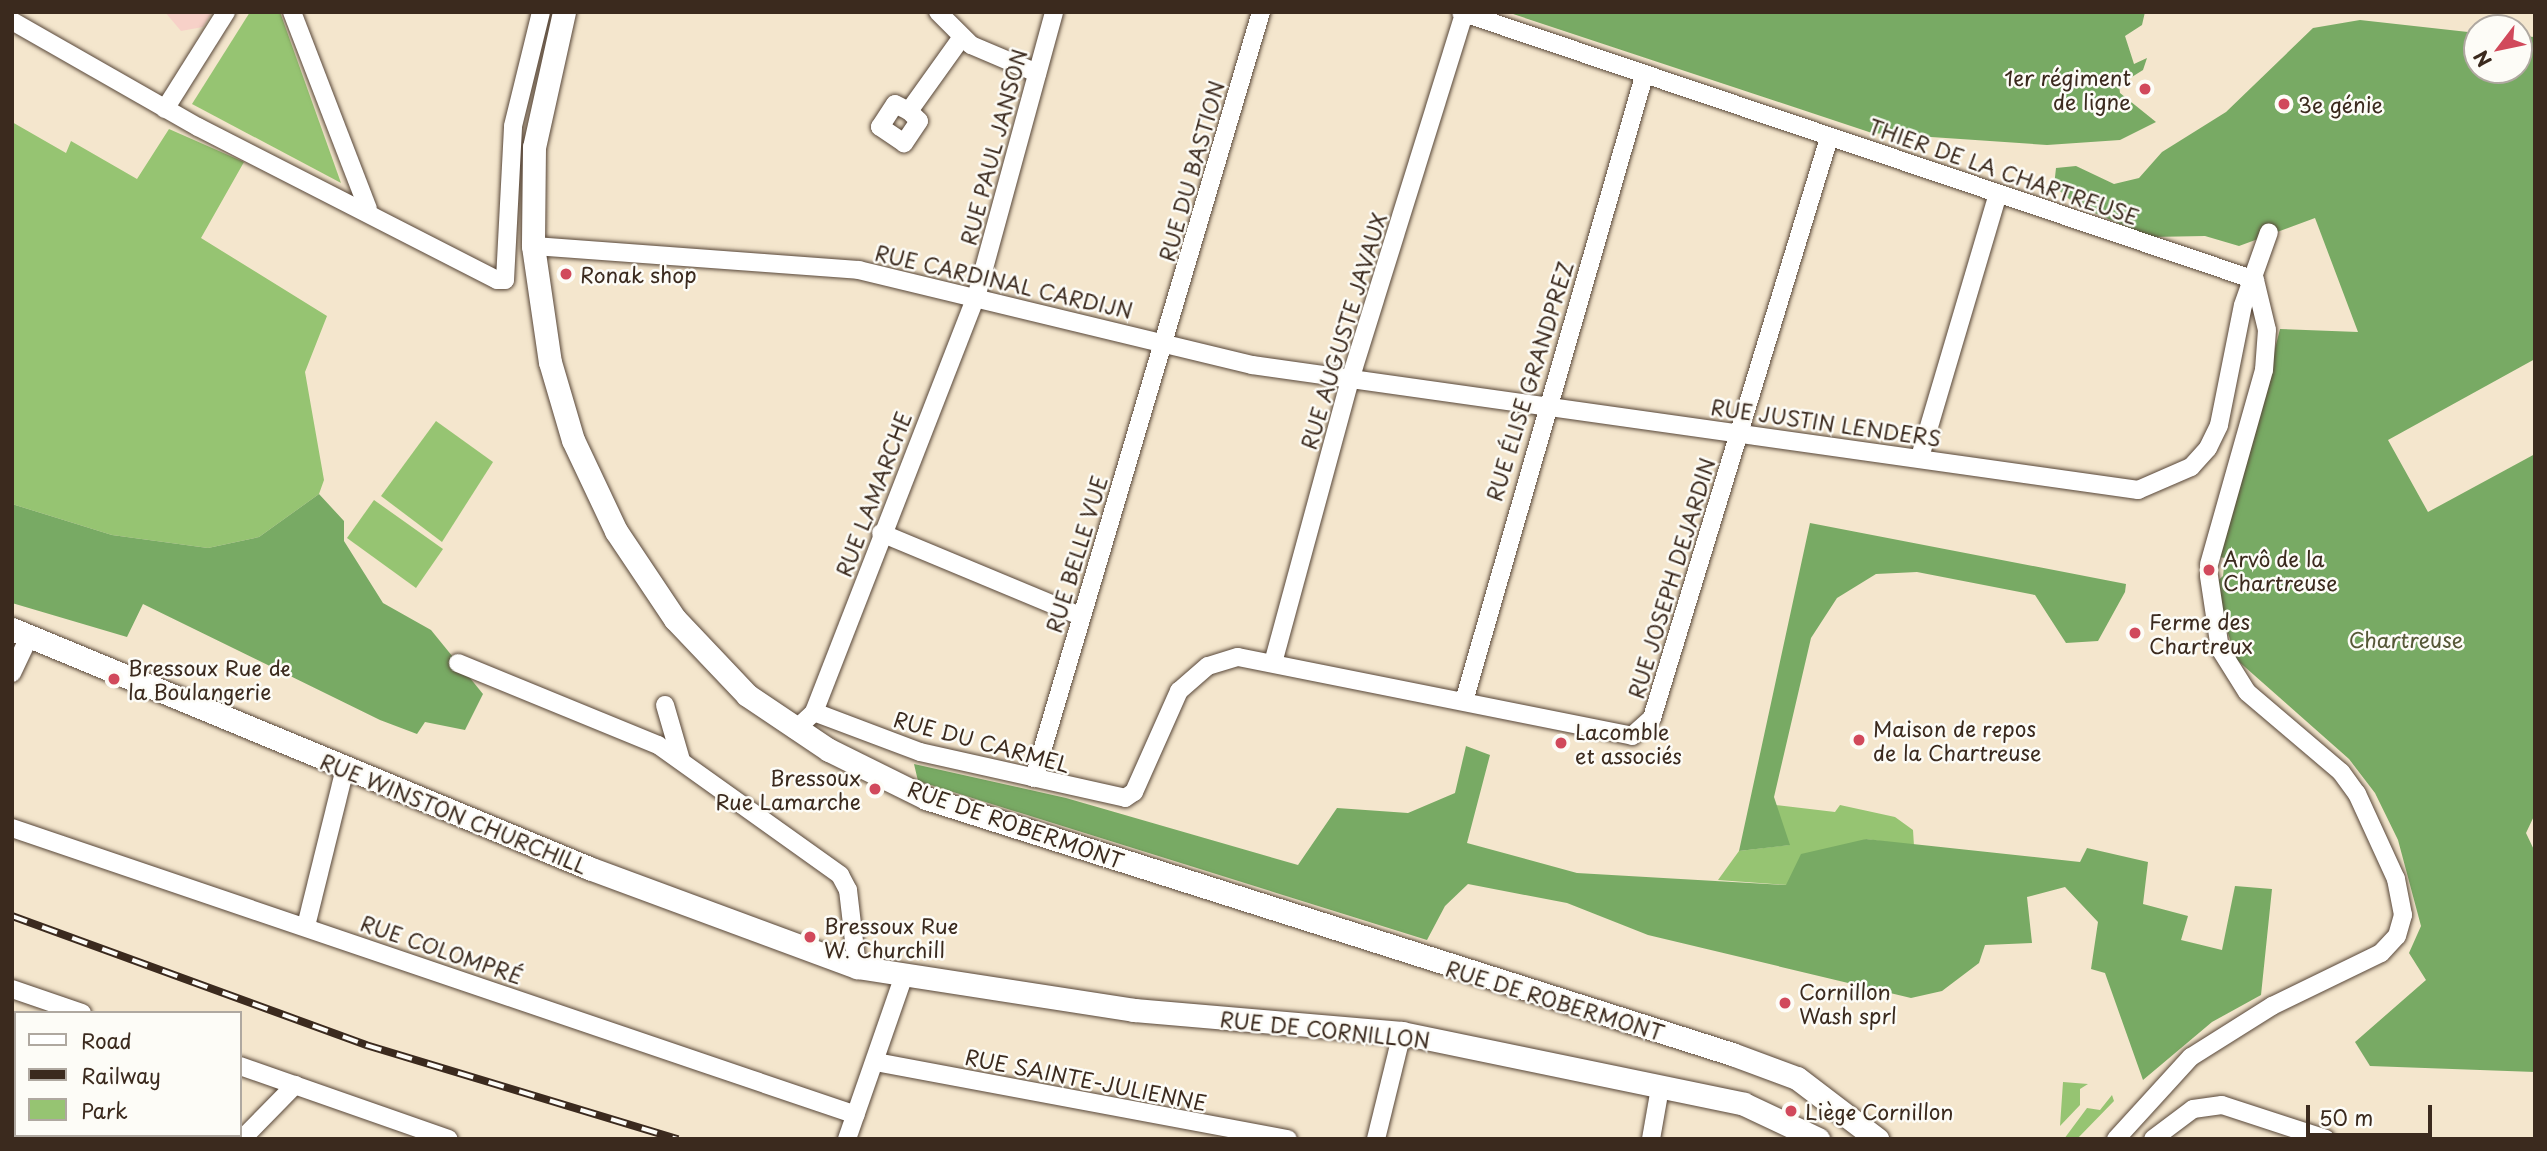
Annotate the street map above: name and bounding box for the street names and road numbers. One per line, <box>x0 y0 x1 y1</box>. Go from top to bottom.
street label: RUE PAUL JANSON <box>954 45 1032 249</box>
street label: RUE DU BASTION <box>1153 77 1229 265</box>
street label: THIER DE LA CHARTREUSE <box>1865 113 2143 229</box>
street label: RUE AUGUSTE JAVAUX <box>1295 209 1391 453</box>
street label: RUE CARDINAL CARDIJN <box>872 239 1136 323</box>
street label: RUE ÉLISE GRANDPREZ <box>1480 257 1578 505</box>
street label: RUE JUSTIN LENDERS <box>1707 393 1945 451</box>
street label: RUE LAMARCHE <box>830 407 916 581</box>
street label: RUE JOSEPH DEJARDIN <box>1622 453 1720 703</box>
street label: RUE BELLE VUE <box>1039 470 1113 638</box>
street label: RUE DU CARMEL <box>891 705 1073 777</box>
street label: RUE WINSTON CHURCHILL <box>316 747 592 879</box>
street label: RUE DE ROBERMONT <box>903 775 1129 873</box>
street label: RUE COLOMPRÉ <box>357 909 527 989</box>
street label: RUE DE ROBERMONT <box>1442 954 1668 1046</box>
street label: RUE DE CORNILLON <box>1218 1005 1432 1053</box>
street label: RUE SAINTE-JULIENNE <box>962 1043 1210 1115</box>

